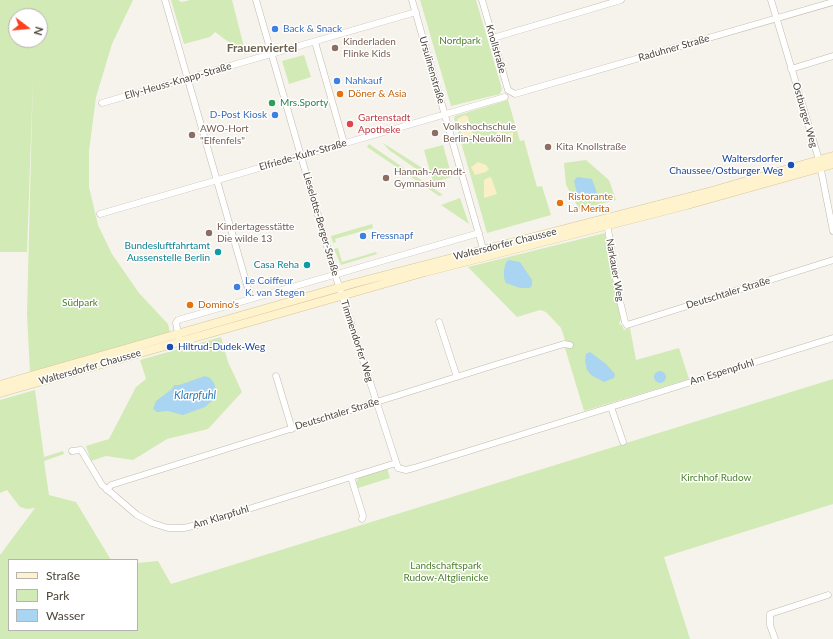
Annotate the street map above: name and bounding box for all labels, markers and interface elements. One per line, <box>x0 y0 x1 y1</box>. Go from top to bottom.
north arrow <box>8 8 48 48</box>
place label: Back & Snack <box>283 23 342 35</box>
street label: Knollstraße <box>483 23 509 75</box>
marker: Back & Snack <box>270 24 280 34</box>
text: N <box>32 25 46 37</box>
street label: Raduhner Straße <box>637 32 711 64</box>
street label: Ursulinenstraße <box>417 35 447 105</box>
park label: Nordpark <box>439 35 481 47</box>
place label: Kinderladen Flinke Kids <box>343 36 396 60</box>
district label: Frauenviertel <box>227 41 297 55</box>
marker: Kinderladen Flinke Kids <box>330 43 340 53</box>
street label: Elly-Heuss-Knapp-Straße <box>123 60 233 102</box>
place label: Nahkauf <box>345 75 382 87</box>
marker: Nahkauf <box>332 76 342 86</box>
street label: Ostburger Weg <box>790 81 820 149</box>
place label: Döner & Asia <box>348 88 406 100</box>
marker: Döner & Asia <box>335 89 345 99</box>
place label: Mrs.Sporty <box>280 97 328 109</box>
marker: Mrs.Sporty <box>267 98 277 108</box>
place label: D-Post Kiosk <box>210 109 267 121</box>
marker: D-Post Kiosk <box>270 110 280 120</box>
place label: Gartenstadt Apotheke <box>358 112 410 136</box>
marker: Gartenstadt Apotheke <box>345 119 355 129</box>
place label: Volkshochschule Berlin-Neukölln <box>443 121 516 144</box>
place label: AWO-Hort "Elfenfels" <box>200 123 249 146</box>
marker: Volkshochschule Berlin-Neukölln <box>430 128 440 138</box>
marker: AWO-Hort "Elfenfels" <box>187 130 197 140</box>
street label: Elfriede-Kuhr-Straße <box>258 137 348 173</box>
place label: Kita Knollstraße <box>556 141 626 153</box>
marker: Kita Knollstraße <box>543 142 553 152</box>
place label: Waltersdorfer Chaussee/Ostburger Weg <box>669 153 783 176</box>
marker: Waltersdorfer Chaussee/Ostburger Weg <box>786 160 796 170</box>
place label: Hannah-Arendt- Gymnasium <box>394 166 466 190</box>
street label: Lieselotte-Berger-Straße <box>300 171 342 277</box>
marker: Hannah-Arendt- Gymnasium <box>381 173 391 183</box>
place label: Ristorante La Merita <box>568 191 613 214</box>
marker: Ristorante La Merita <box>555 198 565 208</box>
place label: Kindertagesstätte Die wilde 13 <box>217 221 294 244</box>
street label: Waltersdorfer Chaussee <box>452 225 558 263</box>
marker: Kindertagesstätte Die wilde 13 <box>204 228 214 238</box>
place label: Fressnapf <box>371 230 413 242</box>
marker: Fressnapf <box>358 231 368 241</box>
street label: Narkauer Weg <box>604 238 626 302</box>
place label: Bundesluftfahrtamt Aussenstelle Berlin <box>125 240 210 264</box>
marker: Bundesluftfahrtamt Aussenstelle Berlin <box>213 247 223 257</box>
place label: Casa Reha <box>254 259 299 271</box>
marker: Casa Reha <box>302 260 312 270</box>
street label: Deutschtaler Straße <box>684 274 772 312</box>
place label: Le Coiffeur K. van Stegen <box>245 275 305 298</box>
marker: Le Coiffeur K. van Stegen <box>232 282 242 292</box>
park label: Südpark <box>62 297 98 309</box>
street label: Timmendorfer Weg <box>338 298 376 384</box>
place label: Domino's <box>198 299 239 311</box>
marker: Domino's <box>185 300 195 310</box>
place label: Hiltrud-Dudek-Weg <box>178 341 265 353</box>
marker: Hiltrud-Dudek-Weg <box>165 342 175 352</box>
street label: Waltersdorfer Chaussee <box>38 347 142 387</box>
street label: Am Espenpfuhl <box>688 357 756 387</box>
water label: Klarpfuhl <box>174 388 216 402</box>
street label: Deutschtaler Straße <box>293 395 381 433</box>
park label: Kirchhof Rudow <box>681 472 751 484</box>
street label: Am Klarpfuhl <box>192 503 250 531</box>
legend <box>8 559 138 631</box>
park label: Landschaftspark Rudow-Altglienicke <box>403 560 489 584</box>
text: Straße <box>46 568 80 583</box>
text: Park <box>46 588 69 603</box>
text: Wasser <box>46 608 85 623</box>

